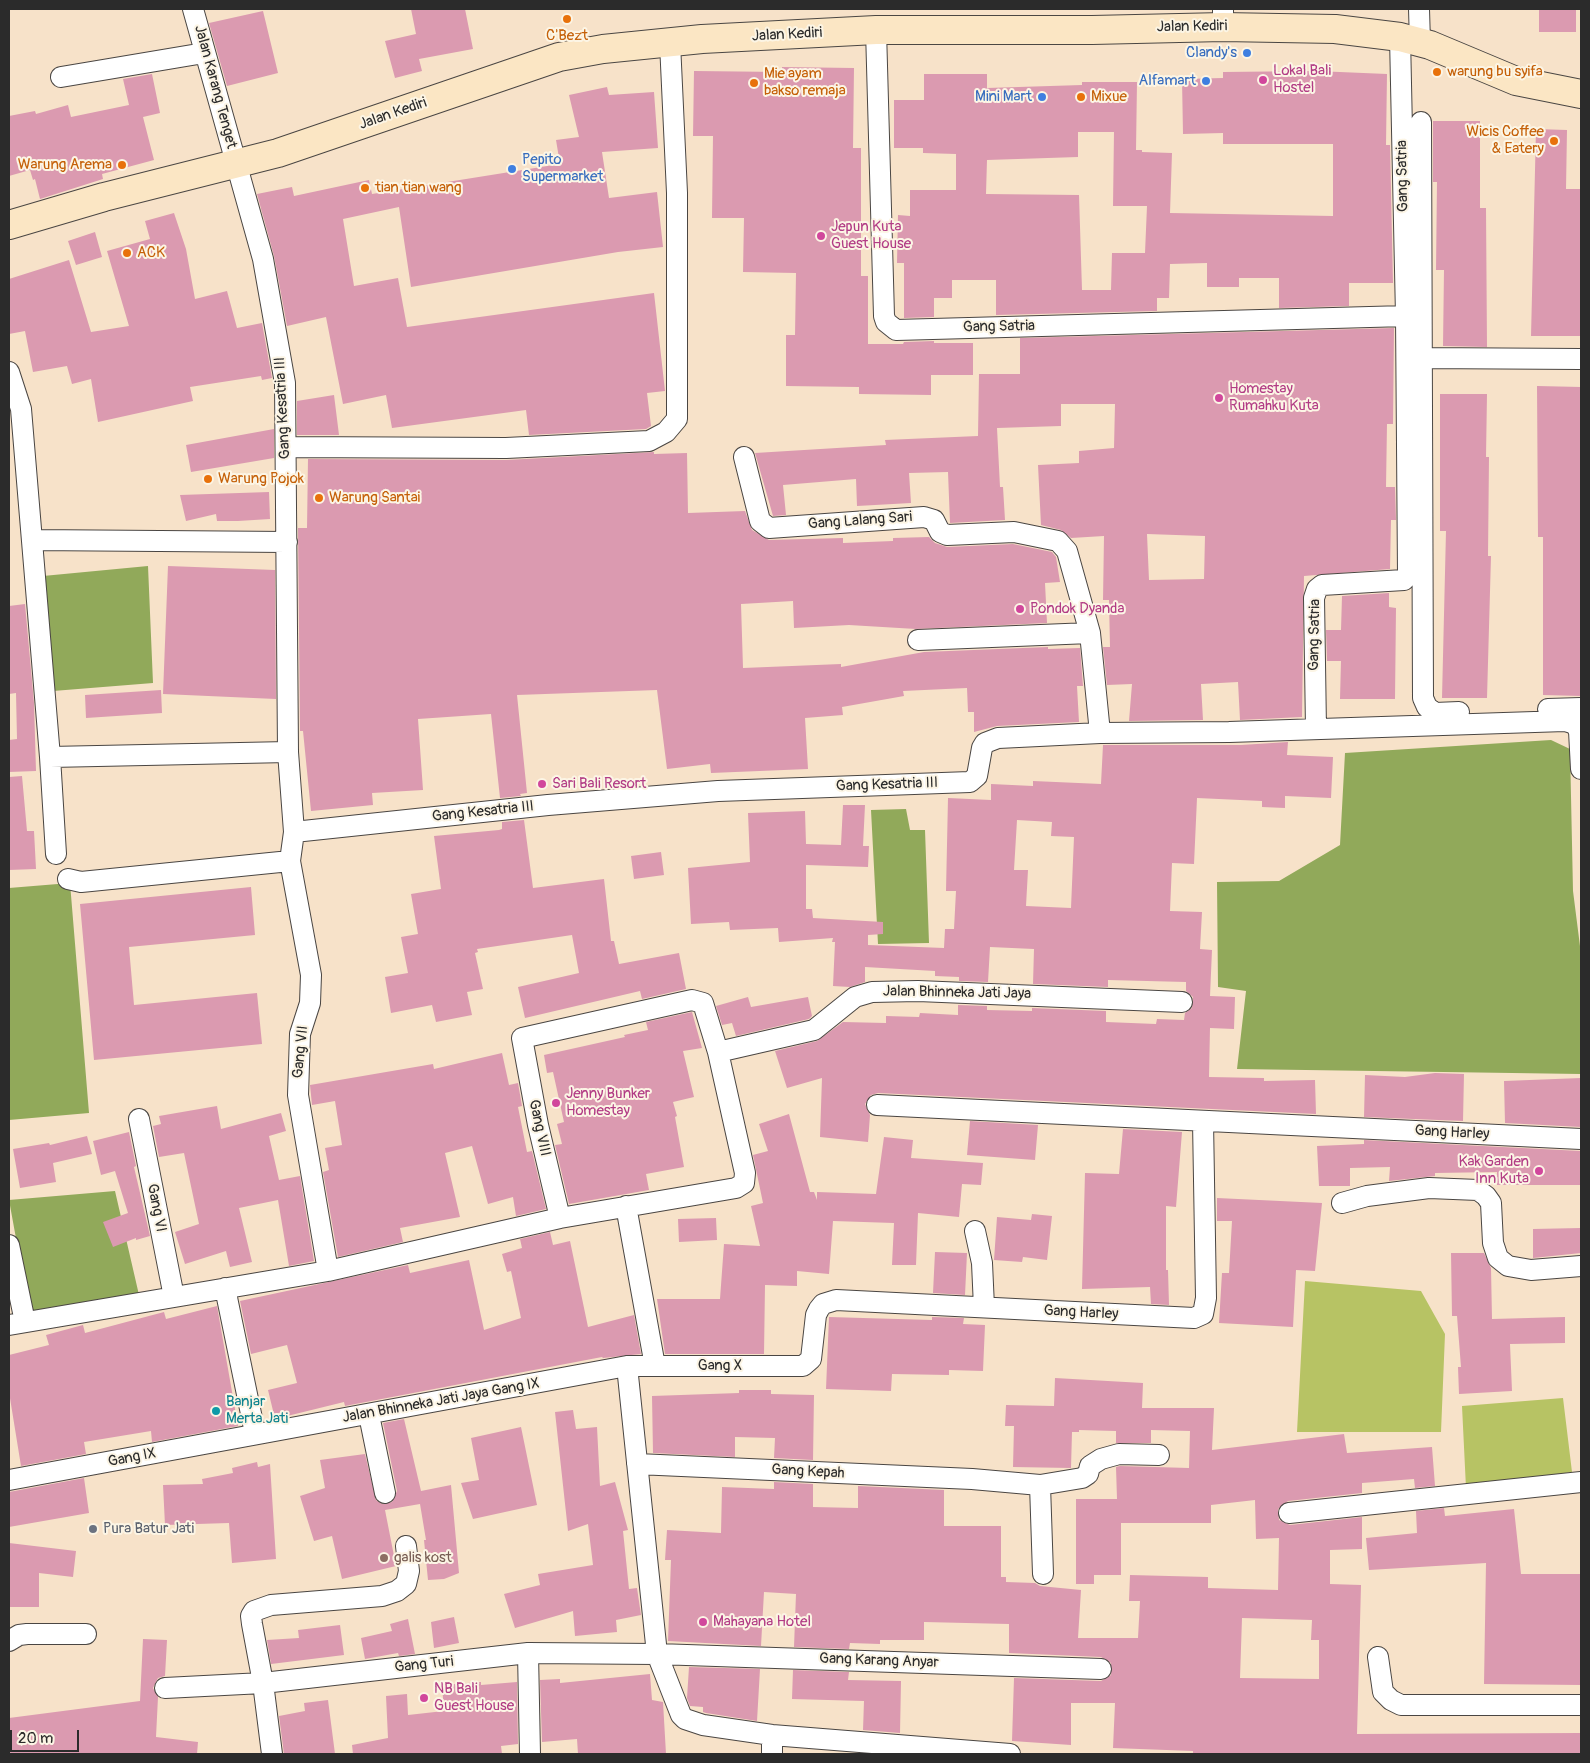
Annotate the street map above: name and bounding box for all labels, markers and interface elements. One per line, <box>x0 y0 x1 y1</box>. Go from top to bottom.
marker: C'Bezt <box>561 13 573 25</box>
street label: Jalan Kediri <box>1157 17 1227 37</box>
street label: Jalan Karang Tenget <box>190 23 240 151</box>
street label: Jalan Kediri <box>751 24 823 46</box>
place label: C'Bezt <box>546 27 588 45</box>
place label: Clandy's <box>1186 44 1237 62</box>
marker: Clandy's <box>1241 47 1253 59</box>
place label: Lokal Bali Hostel <box>1273 62 1331 97</box>
place label: warung bu syifa <box>1447 63 1543 81</box>
place label: Mie ayam bakso remaja <box>764 65 846 100</box>
marker: warung bu syifa <box>1431 66 1443 78</box>
place label: Alfamart <box>1139 72 1196 90</box>
marker: Lokal Bali Hostel <box>1257 74 1269 86</box>
marker: Alfamart <box>1200 75 1212 87</box>
marker: Mie ayam bakso remaja <box>748 77 760 89</box>
place label: Mini Mart <box>975 88 1032 106</box>
place label: Mixue <box>1091 88 1127 106</box>
marker: Mini Mart <box>1036 91 1048 103</box>
marker: Mixue <box>1075 91 1087 103</box>
street label: Jalan Kediri <box>357 94 429 134</box>
place label: Wicis Coffee & Eatery <box>1466 123 1544 158</box>
marker: Wicis Coffee & Eatery <box>1548 135 1560 147</box>
street label: Gang Satria <box>1393 140 1413 212</box>
place label: Pepito Supermarket <box>522 151 603 186</box>
place label: Warung Arema <box>18 156 112 174</box>
marker: Warung Arema <box>116 159 128 171</box>
marker: Pepito Supermarket <box>506 163 518 175</box>
place label: tian tian wang <box>375 179 462 197</box>
marker: tian tian wang <box>359 182 371 194</box>
place label: Jepun Kuta Guest House <box>831 218 911 253</box>
marker: Jepun Kuta Guest House <box>815 230 827 242</box>
place label: ACK <box>137 244 165 262</box>
marker: ACK <box>121 247 133 259</box>
street label: Gang Satria <box>963 317 1035 337</box>
street label: Gang Kesatria III <box>271 356 295 460</box>
place label: Homestay Rumahku Kuta <box>1229 380 1319 415</box>
marker: Homestay Rumahku Kuta <box>1213 392 1225 404</box>
place label: Warung Pojok <box>218 470 304 488</box>
marker: Warung Pojok <box>202 473 214 485</box>
place label: Warung Santai <box>329 489 420 507</box>
marker: Warung Santai <box>313 492 325 504</box>
street label: Gang Lalang Sari <box>807 508 913 534</box>
street label: Gang Satria <box>1305 599 1325 671</box>
place label: Pondok Dyanda <box>1030 600 1124 618</box>
marker: Pondok Dyanda <box>1014 603 1026 615</box>
street label: Gang Kesatria III <box>836 774 938 796</box>
place label: Sari Bali Resort <box>552 775 646 793</box>
marker: Sari Bali Resort <box>536 778 548 790</box>
street label: Gang Kesatria III <box>431 798 535 826</box>
street label: Jalan Bhinneka Jati Jaya <box>883 983 1031 1003</box>
street label: Gang VII <box>289 1025 313 1079</box>
place label: Jenny Bunker Homestay <box>566 1085 650 1120</box>
marker: Jenny Bunker Homestay <box>550 1097 562 1109</box>
street label: Gang VIII <box>524 1098 554 1158</box>
street label: Gang Harley <box>1414 1122 1490 1144</box>
place label: Kak Garden Inn Kuta <box>1458 1153 1529 1188</box>
marker: Kak Garden Inn Kuta <box>1533 1165 1545 1177</box>
street label: Gang VI <box>142 1182 170 1234</box>
street label: Gang Harley <box>1043 1302 1119 1324</box>
street label: Gang X <box>698 1357 742 1375</box>
street label: Jalan Bhinneka Jati Jaya Gang IX <box>341 1375 541 1427</box>
place label: Banjar Merta Jati <box>226 1393 288 1428</box>
marker: Banjar Merta Jati <box>210 1405 222 1417</box>
street label: Gang IX <box>106 1445 158 1471</box>
street label: Gang Kepah <box>771 1461 845 1483</box>
place label: Pura Batur Jati <box>103 1520 194 1538</box>
marker: Pura Batur Jati <box>87 1523 99 1535</box>
place label: galis kost <box>394 1549 452 1567</box>
marker: galis kost <box>378 1552 390 1564</box>
place label: Mahayana Hotel <box>713 1613 811 1631</box>
marker: Mahayana Hotel <box>697 1616 709 1628</box>
street label: Gang Karang Anyar <box>819 1650 939 1672</box>
street label: Gang Turi <box>394 1653 454 1677</box>
place label: NB Bali Guest House <box>434 1680 514 1715</box>
marker: NB Bali Guest House <box>418 1692 430 1704</box>
scale bar <box>12 1720 81 1752</box>
text: 20 m <box>18 1729 53 1748</box>

